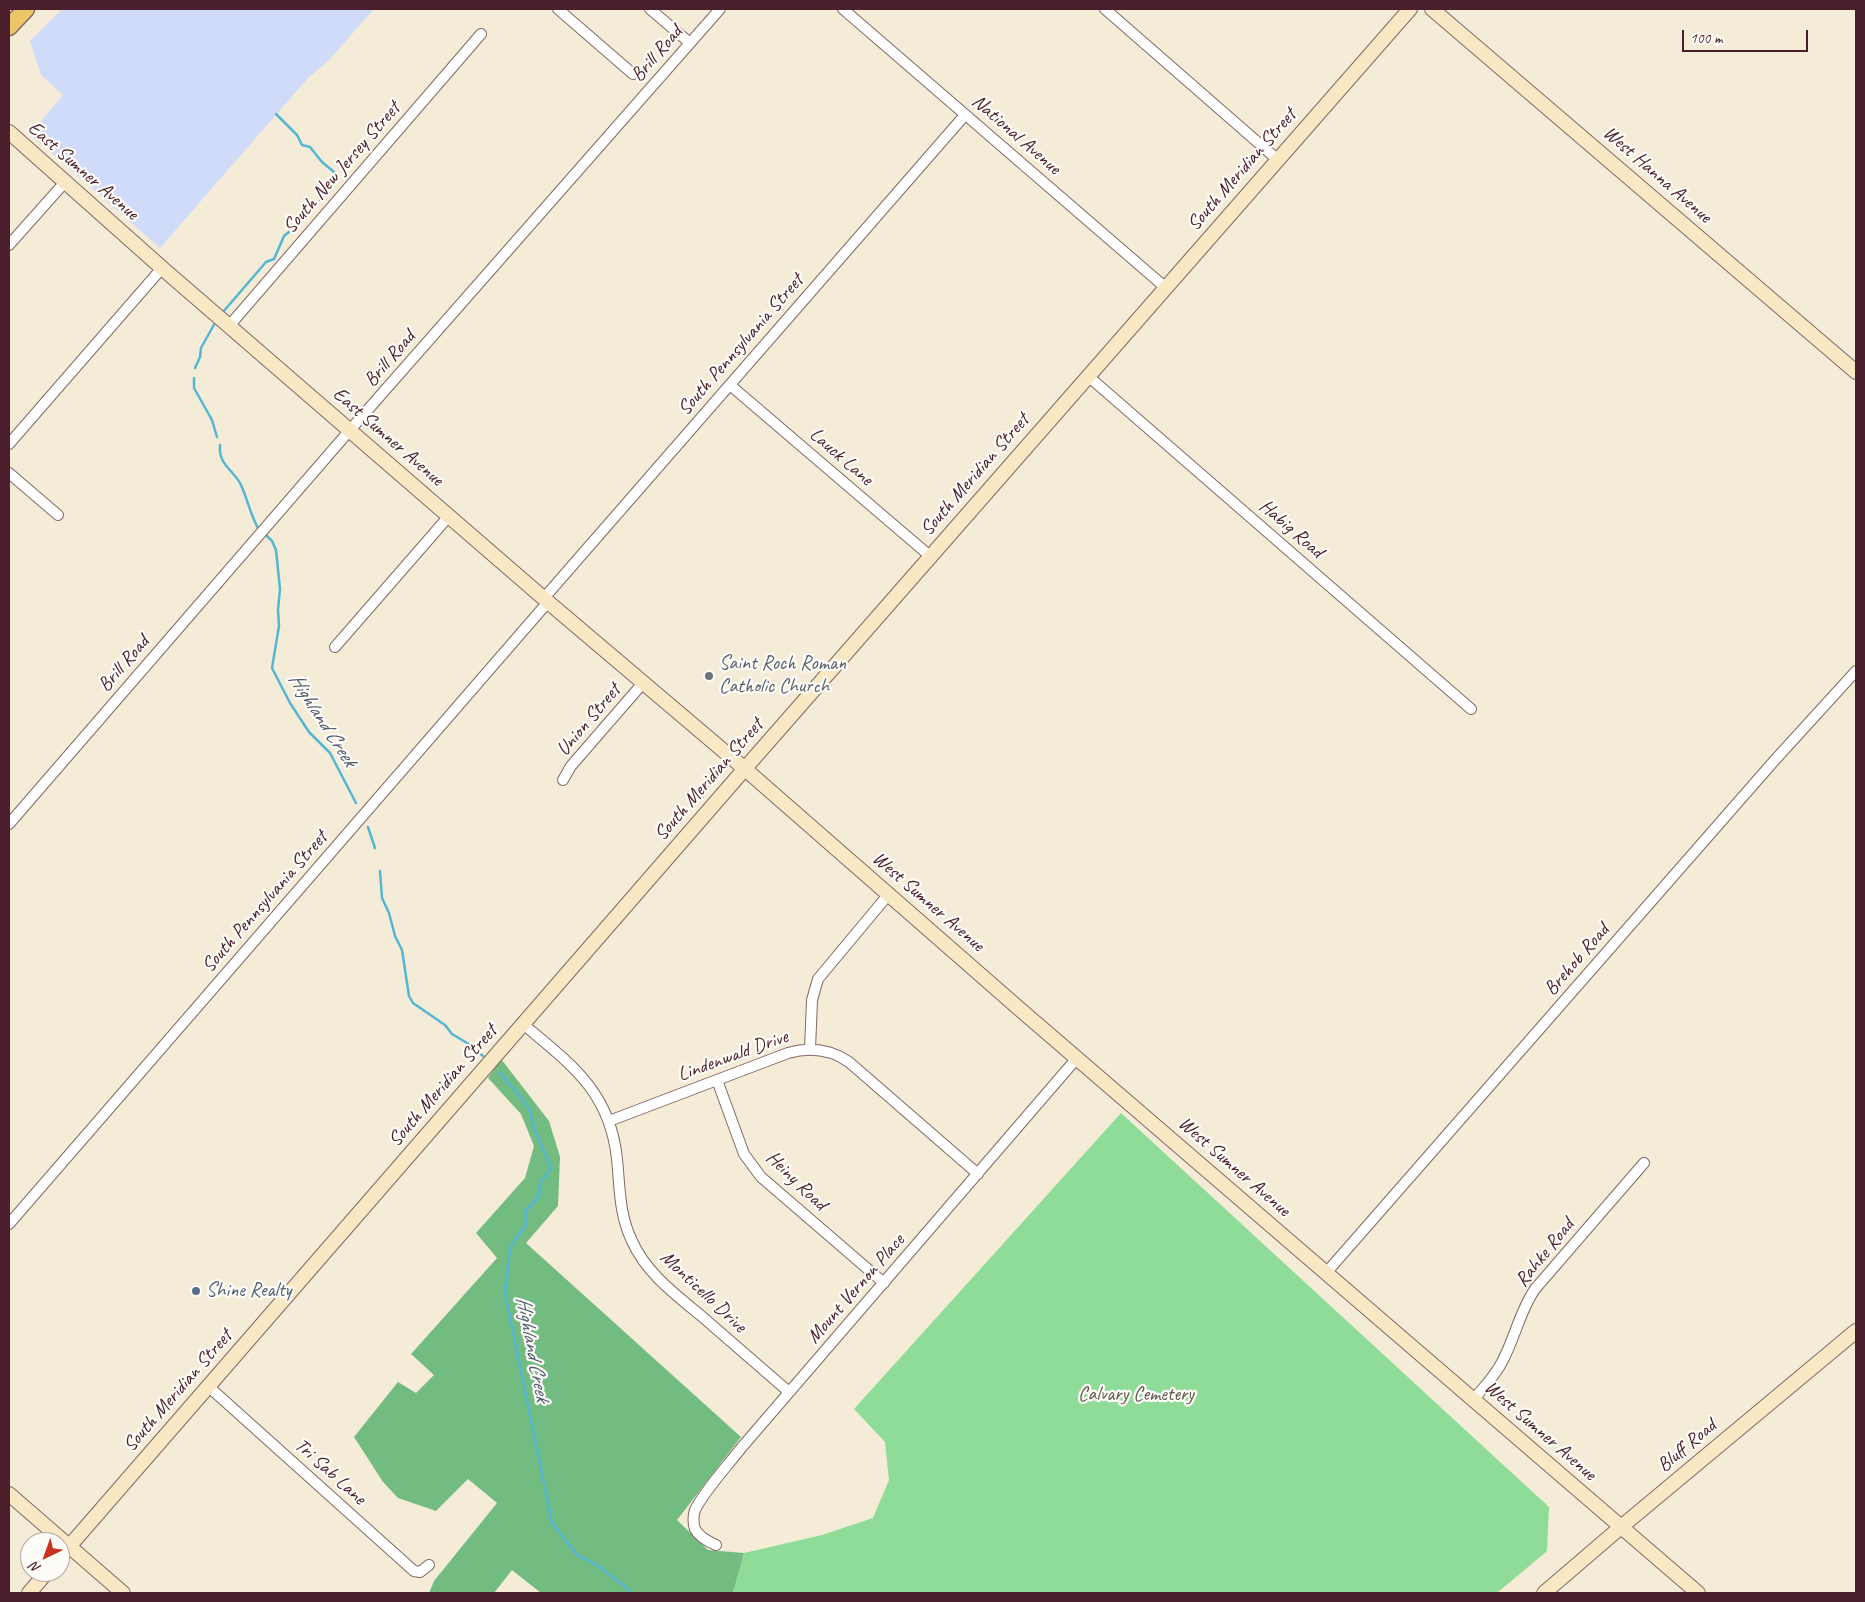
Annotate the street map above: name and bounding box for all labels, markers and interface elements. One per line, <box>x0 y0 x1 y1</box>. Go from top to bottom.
scale bar <box>1685 20 1811 52</box>
street label: Brill Road <box>626 21 688 87</box>
text: 100 m <box>1690 29 1722 48</box>
street label: National Avenue <box>967 90 1065 180</box>
street label: South New Jersey Street <box>278 97 406 239</box>
street label: South Meridian Street <box>1182 104 1302 236</box>
street label: East Sumner Avenue <box>23 116 143 226</box>
street label: West Hanna Avenue <box>1598 121 1716 229</box>
street label: South Pennsylvania Street <box>673 269 809 421</box>
street label: Brill Road <box>359 326 421 392</box>
street label: East Sumner Avenue <box>328 382 448 492</box>
street label: South Meridian Street <box>915 409 1035 541</box>
street label: Lauck Lane <box>804 423 878 491</box>
street label: Habig Road <box>1254 494 1328 564</box>
street label: Brill Road <box>93 631 155 697</box>
place label: Saint Roch Roman Catholic Church <box>719 652 846 699</box>
water label: Highland Creek <box>282 668 362 772</box>
marker: Saint Roch Roman Catholic Church <box>703 670 715 682</box>
street label: Union Street <box>552 679 626 761</box>
street label: South Meridian Street <box>649 714 769 846</box>
street label: South Pennsylvania Street <box>197 826 333 978</box>
street label: West Sumner Avenue <box>867 847 989 957</box>
street label: Brehob Road <box>1539 919 1615 1001</box>
street label: South Meridian Street <box>383 1020 503 1152</box>
street label: Lindenwald Drive <box>675 1025 791 1087</box>
street label: West Sumner Avenue <box>1173 1112 1295 1222</box>
street label: Heiny Road <box>760 1146 832 1216</box>
street label: Rahke Road <box>1510 1214 1580 1292</box>
street label: Mount Vernon Place <box>802 1229 910 1349</box>
street label: Monticello Drive <box>655 1246 751 1338</box>
place label: Shine Realty <box>206 1279 291 1303</box>
marker: Shine Realty <box>190 1285 202 1297</box>
water label: Highland Creek <box>509 1294 555 1404</box>
street label: South Meridian Street <box>118 1325 238 1457</box>
street label: West Sumner Avenue <box>1479 1376 1601 1486</box>
park label: Calvary Cemetery <box>1078 1383 1194 1407</box>
street label: Bluff Road <box>1653 1414 1721 1478</box>
street label: Tri Sab Lane <box>289 1434 371 1510</box>
north arrow <box>20 1532 70 1582</box>
text: N <box>26 1559 44 1577</box>

